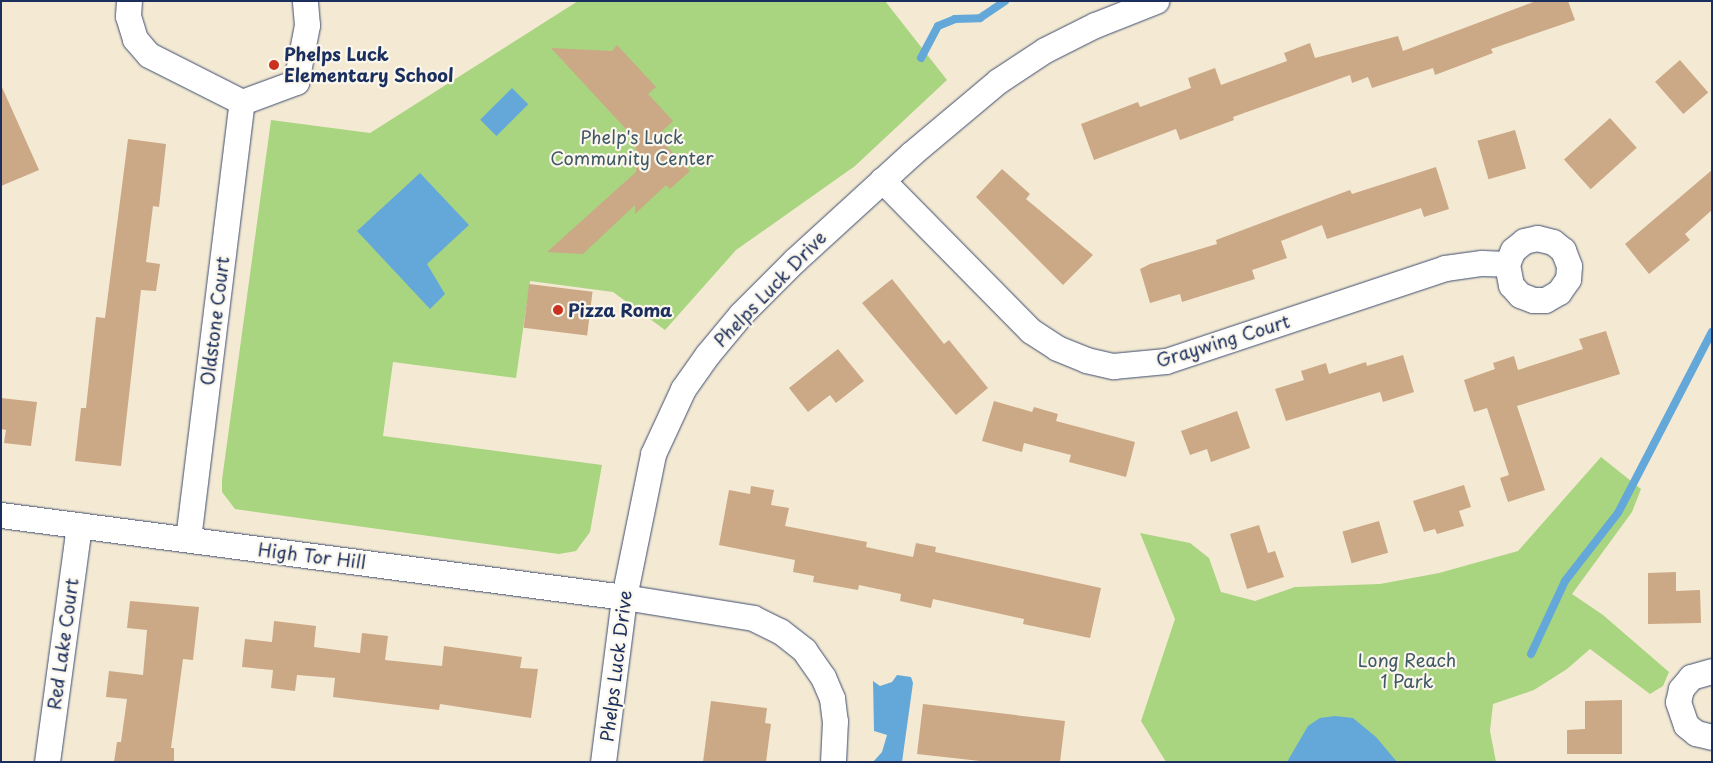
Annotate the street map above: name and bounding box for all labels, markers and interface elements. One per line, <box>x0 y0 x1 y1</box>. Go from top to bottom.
place label: Phelps Luck Elementary School <box>284 44 454 86</box>
marker: Phelps Luck Elementary School <box>268 59 280 71</box>
park label: Phelp's Luck Community Center <box>549 127 715 170</box>
street label: Phelps Luck Drive <box>709 227 831 351</box>
street label: Oldstone Court <box>196 255 234 387</box>
place label: Pizza Roma <box>568 299 674 321</box>
marker: Pizza Roma <box>552 304 564 316</box>
street label: Graywing Court <box>1153 310 1293 372</box>
street label: High Tor Hill <box>256 539 368 573</box>
street label: Red Lake Court <box>43 575 83 713</box>
street label: Phelps Luck Drive <box>596 589 636 743</box>
park label: Long Reach 1 Park <box>1358 650 1456 692</box>

